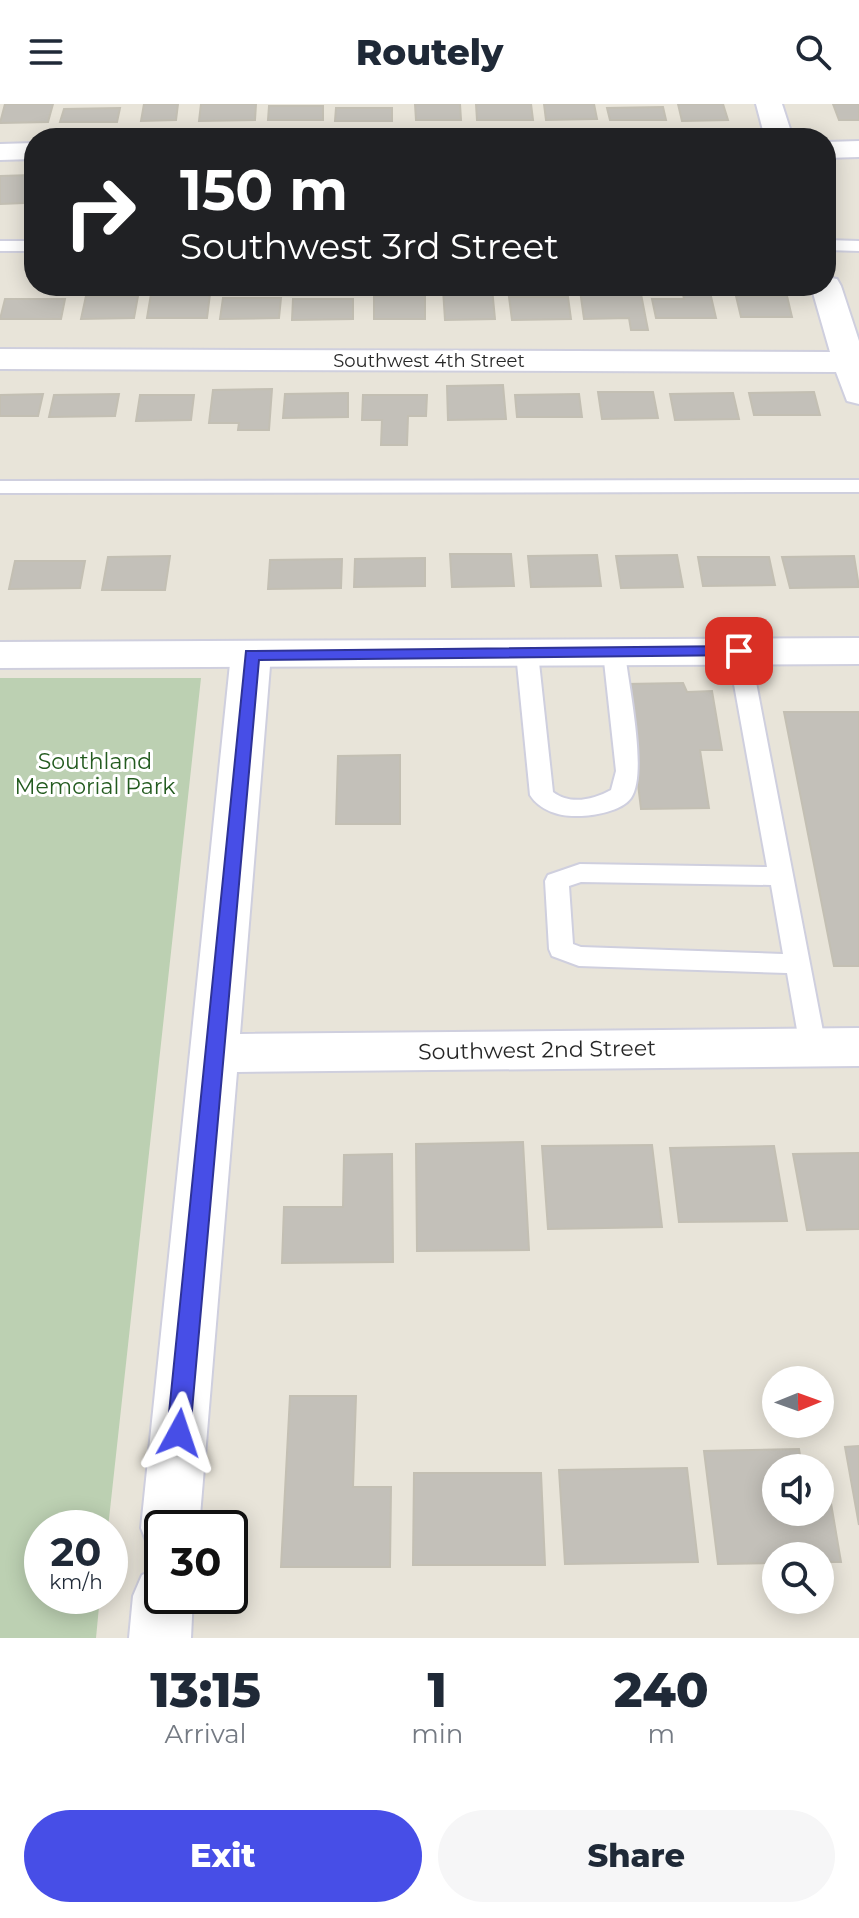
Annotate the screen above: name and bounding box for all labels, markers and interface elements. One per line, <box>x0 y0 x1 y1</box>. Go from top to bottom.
icon: menu <box>24 30 68 74</box>
text: Routely <box>356 30 503 74</box>
icon: search <box>791 30 835 74</box>
text: 150 m <box>180 156 348 224</box>
icon: right <box>48 160 152 264</box>
text: Southwest 3rd Street <box>180 224 559 268</box>
street label: Southwest 4th Street <box>333 350 525 372</box>
pin <box>705 617 773 685</box>
icon: arrive <box>717 629 761 673</box>
park label: Southland Memorial Park <box>15 748 176 800</box>
street label: Southwest 2nd Street <box>418 1034 656 1066</box>
north arrow <box>762 1366 834 1438</box>
map controls <box>762 1366 834 1614</box>
position arrow <box>137 1391 221 1475</box>
button: sound <box>762 1454 834 1526</box>
speed limit sign: 30 <box>144 1510 248 1614</box>
text: 20 <box>51 1527 101 1576</box>
button: search <box>762 1542 834 1614</box>
text: km/h <box>49 1570 103 1594</box>
text: 13:15 <box>150 1661 261 1719</box>
text: 1 <box>428 1661 447 1719</box>
text: 240 <box>614 1661 709 1719</box>
text: Arrival <box>165 1718 247 1750</box>
text: min <box>411 1718 463 1750</box>
text: m <box>647 1718 675 1750</box>
button: Exit <box>24 1810 422 1902</box>
button: Share <box>438 1810 835 1902</box>

